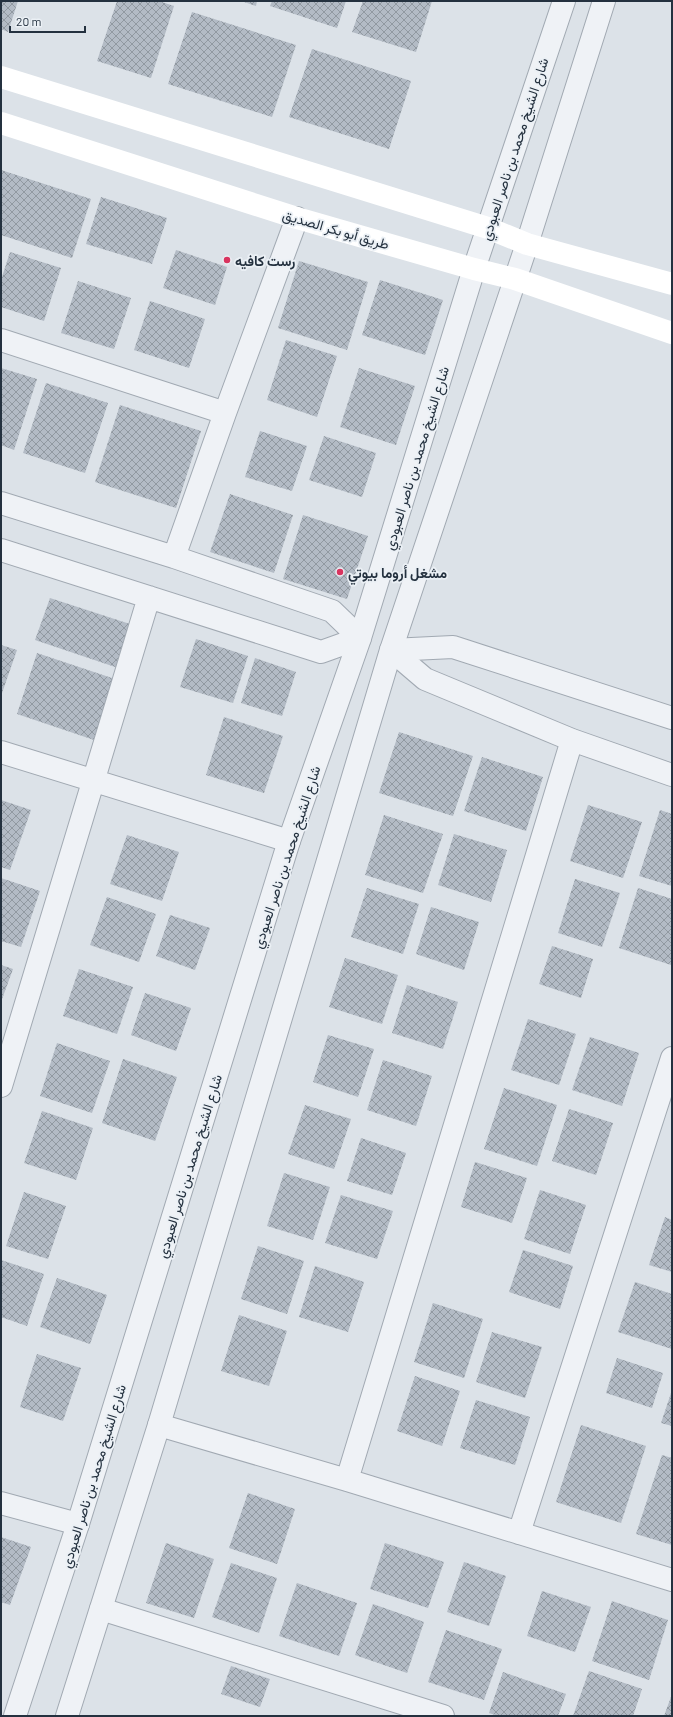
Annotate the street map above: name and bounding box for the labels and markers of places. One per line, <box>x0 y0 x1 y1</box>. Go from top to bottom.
place label: رست كافيه <box>235 252 295 270</box>
marker: رست كافيه <box>222 255 232 265</box>
place label: مشغل أروما بيوتي <box>348 564 447 585</box>
marker: مشغل أروما بيوتي <box>335 567 345 577</box>

